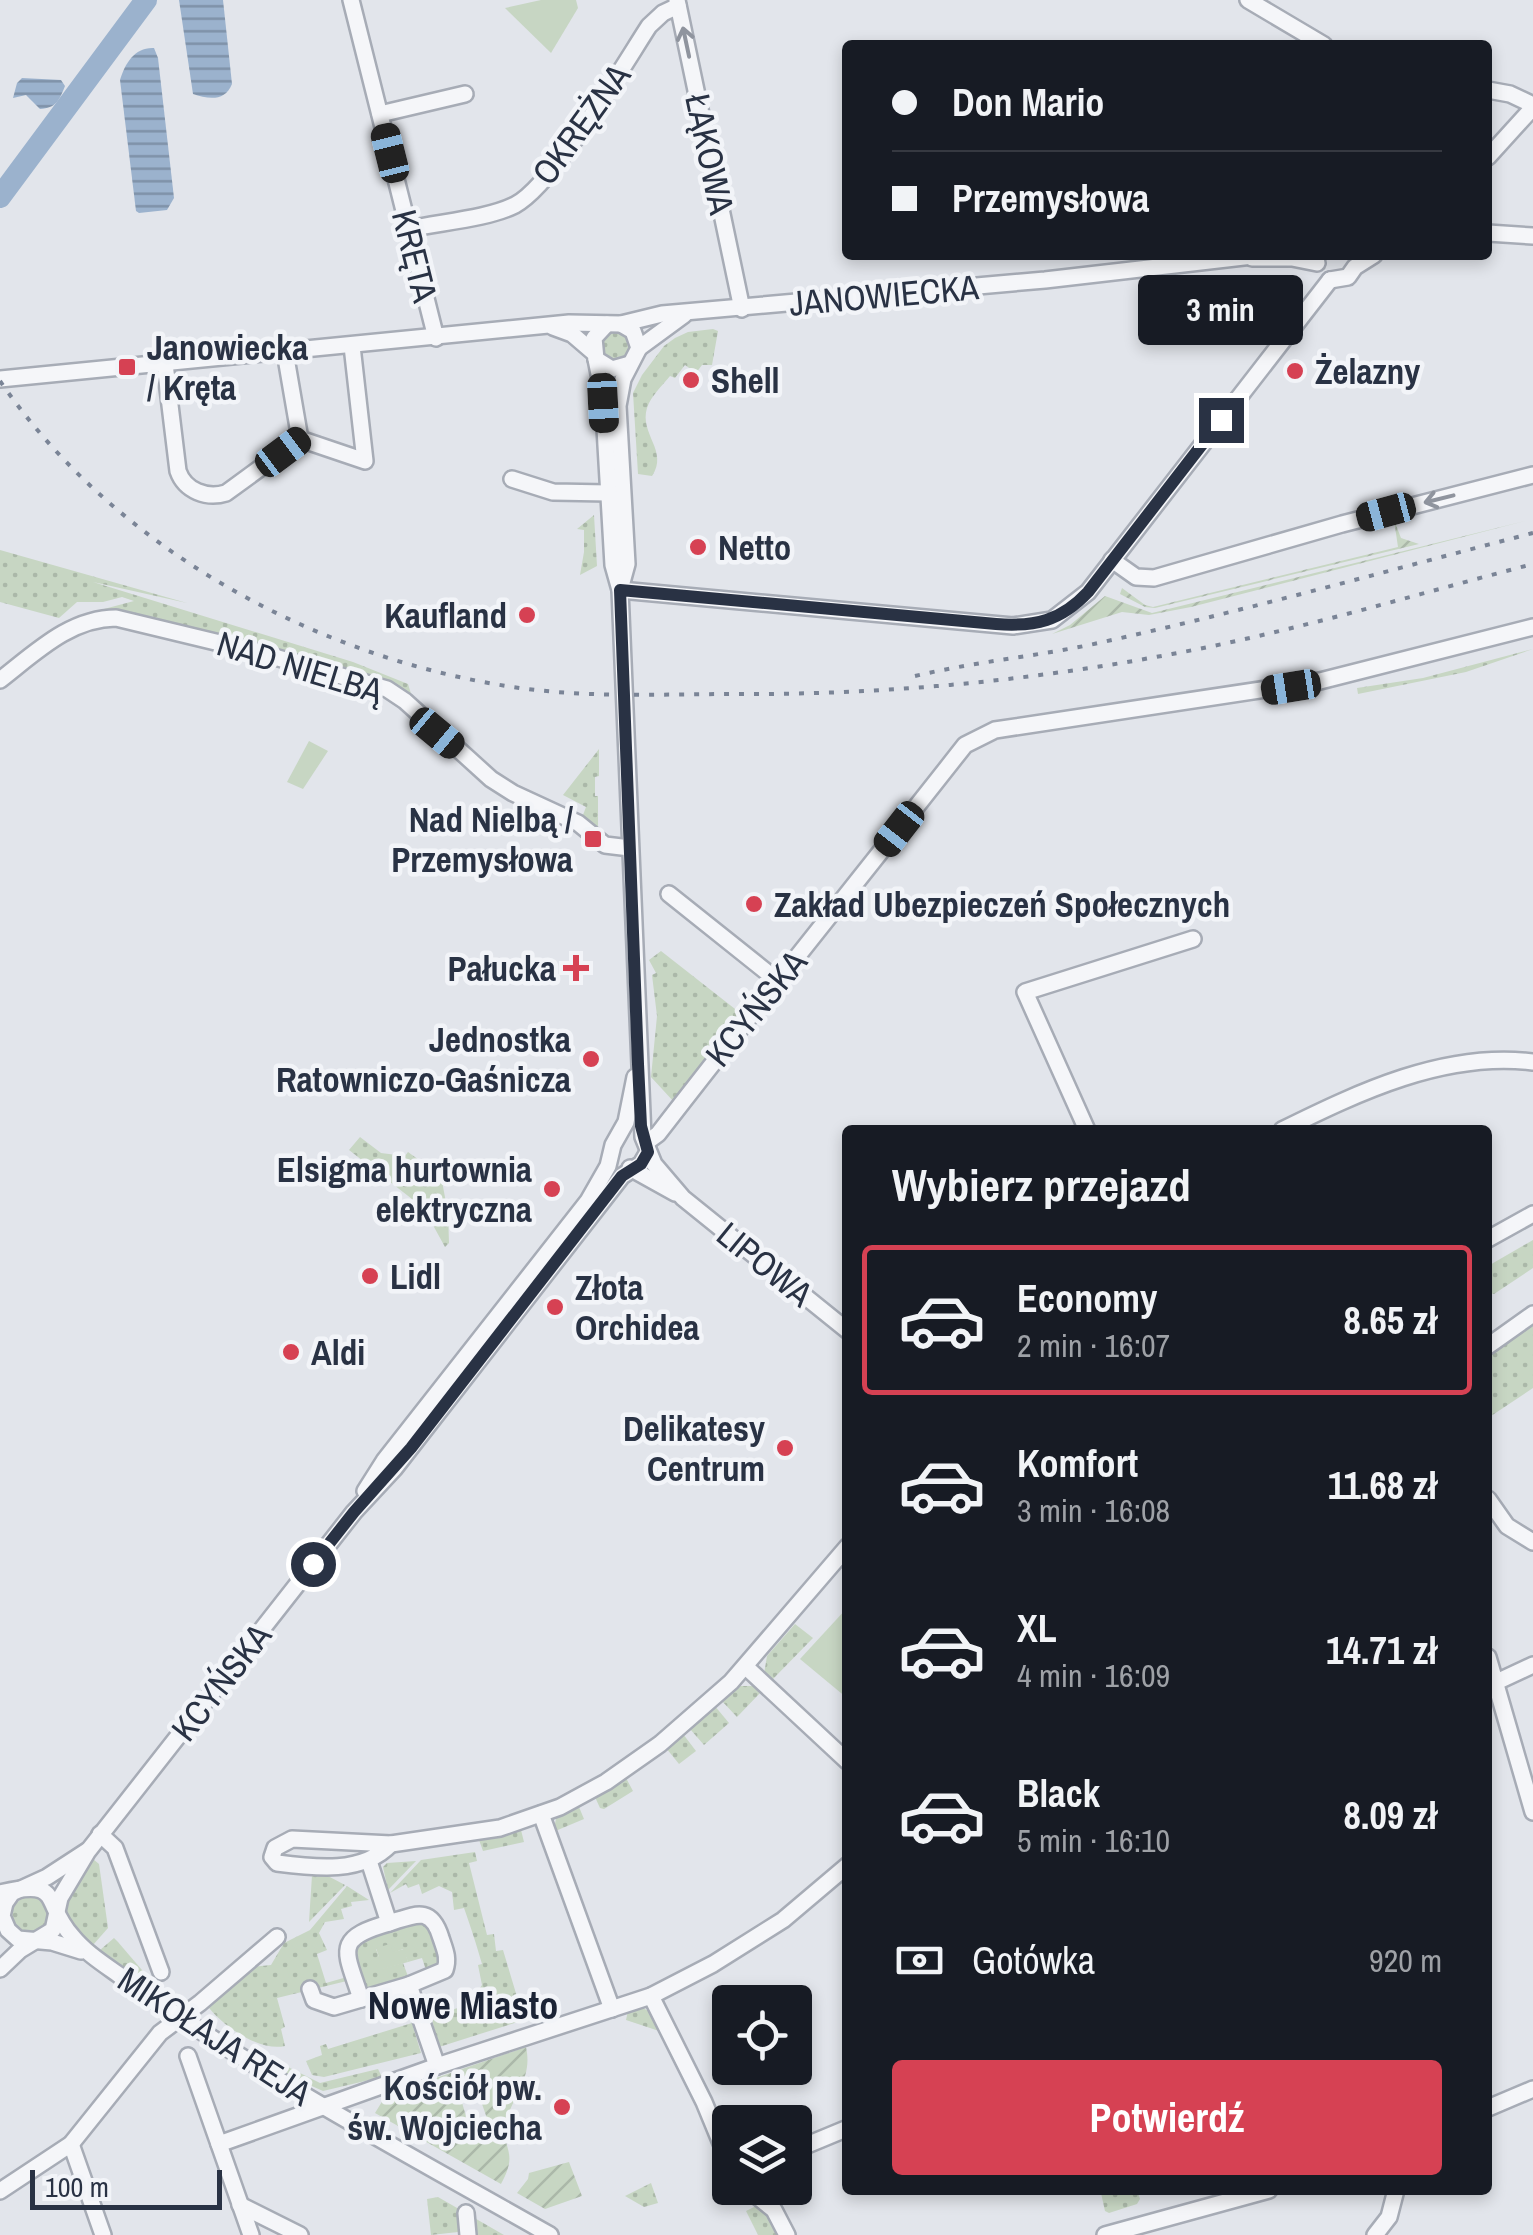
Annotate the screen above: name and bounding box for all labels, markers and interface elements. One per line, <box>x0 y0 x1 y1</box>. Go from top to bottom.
one-way arrow <box>676 27 695 59</box>
street label: OKRĘŻNA <box>521 53 641 194</box>
text: Don Mario <box>952 77 1104 128</box>
street label: ŁĄKOWA <box>674 90 746 219</box>
car <box>368 120 412 186</box>
text: Przemysłowa <box>952 173 1149 224</box>
street label: KRĘTA <box>381 205 449 308</box>
street label: JANOWIECKA <box>787 263 981 327</box>
callout: 3 min <box>1138 275 1304 345</box>
text: 3 min <box>1186 288 1255 331</box>
place label: Janowiecka / Kręta <box>147 324 308 411</box>
place label: Żelazny <box>1315 348 1420 395</box>
marker: Janowiecka / Kręta <box>116 356 138 378</box>
place label: Shell <box>711 357 780 404</box>
marker: Żelazny <box>1284 360 1306 382</box>
marker: Shell <box>680 369 702 391</box>
car <box>586 372 620 434</box>
route end <box>1199 398 1244 443</box>
car <box>250 422 316 482</box>
car <box>1353 490 1419 534</box>
one-way arrow <box>1424 491 1455 510</box>
place label: Netto <box>718 524 791 571</box>
marker: Netto <box>687 536 709 558</box>
place label: Kaufland <box>384 592 507 639</box>
marker: Kaufland <box>516 604 538 626</box>
street label: NAD NIELBĄ <box>212 620 390 715</box>
car <box>1259 667 1323 707</box>
car <box>404 702 470 764</box>
place label: Nad Nielbą / Przemysłowa <box>391 796 573 883</box>
car <box>869 796 929 862</box>
marker: Nad Nielbą / Przemysłowa <box>582 828 604 850</box>
place label: Zakład Ubezpieczeń Społecznych <box>774 881 1230 928</box>
marker: Zakład Ubezpieczeń Społecznych <box>743 893 765 915</box>
street label: KCYŃSKA <box>695 939 818 1076</box>
place label: Pałucka <box>447 945 556 992</box>
marker: Pałucka <box>565 957 587 979</box>
place label: Jednostka Ratowniczo-Gaśnicza <box>276 1016 571 1103</box>
marker: Jednostka Ratowniczo-Gaśnicza <box>580 1048 602 1070</box>
place label: Elsigma hurtownia elektryczna <box>277 1146 532 1233</box>
text: Wybierz przejazd <box>892 1154 1191 1215</box>
marker: Elsigma hurtownia elektryczna <box>541 1178 563 1200</box>
street label: LIPOWA <box>707 1211 823 1318</box>
place label: Lidl <box>390 1253 441 1300</box>
place label: Złota Orchidea <box>575 1264 699 1351</box>
marker: Lidl <box>359 1265 381 1287</box>
text: Economy <box>1017 1273 1157 1324</box>
icon: car <box>897 1275 987 1365</box>
text: 8.65 zł <box>1343 1295 1437 1346</box>
marker: Złota Orchidea <box>544 1296 566 1318</box>
text: 2 min · 16:07 <box>1017 1324 1170 1367</box>
place label: Aldi <box>311 1329 365 1376</box>
marker: Aldi <box>280 1341 302 1363</box>
place label: Delikatesy Centrum <box>623 1405 765 1492</box>
marker: Delikatesy Centrum <box>774 1437 796 1459</box>
text: Komfort <box>1017 1438 1138 1489</box>
icon: car <box>897 1440 987 1530</box>
text: 11.68 zł <box>1328 1460 1437 1511</box>
text: 3 min · 16:08 <box>1017 1489 1170 1532</box>
route start <box>291 1542 336 1587</box>
text: XL <box>1017 1603 1057 1654</box>
icon: car <box>897 1605 987 1695</box>
street label: KCYŃSKA <box>160 1613 282 1751</box>
text: 14.71 zł <box>1326 1625 1437 1676</box>
text: 4 min · 16:09 <box>1017 1654 1170 1697</box>
text: Black <box>1017 1768 1100 1819</box>
icon: car <box>897 1770 987 1860</box>
text: 8.09 zł <box>1343 1790 1437 1841</box>
text: 5 min · 16:10 <box>1017 1819 1170 1862</box>
icon: cash <box>892 1933 947 1988</box>
text: Gotówka <box>972 1935 1095 1986</box>
text: 920 m <box>1369 1939 1442 1982</box>
street label: MIKOŁAJA REJA <box>109 1956 321 2117</box>
district label: Nowe Miasto <box>368 1980 558 2031</box>
map controls <box>712 1985 812 2205</box>
button: locate <box>712 1985 812 2085</box>
button: Potwierdź <box>892 2060 1442 2175</box>
place label: Kościół pw. św. Wojciecha <box>347 2064 542 2151</box>
marker: Kościół pw. św. Wojciecha <box>551 2096 573 2118</box>
button: layers <box>712 2105 812 2205</box>
scale bar <box>30 2165 222 2210</box>
text: 100 m <box>45 2168 109 2206</box>

